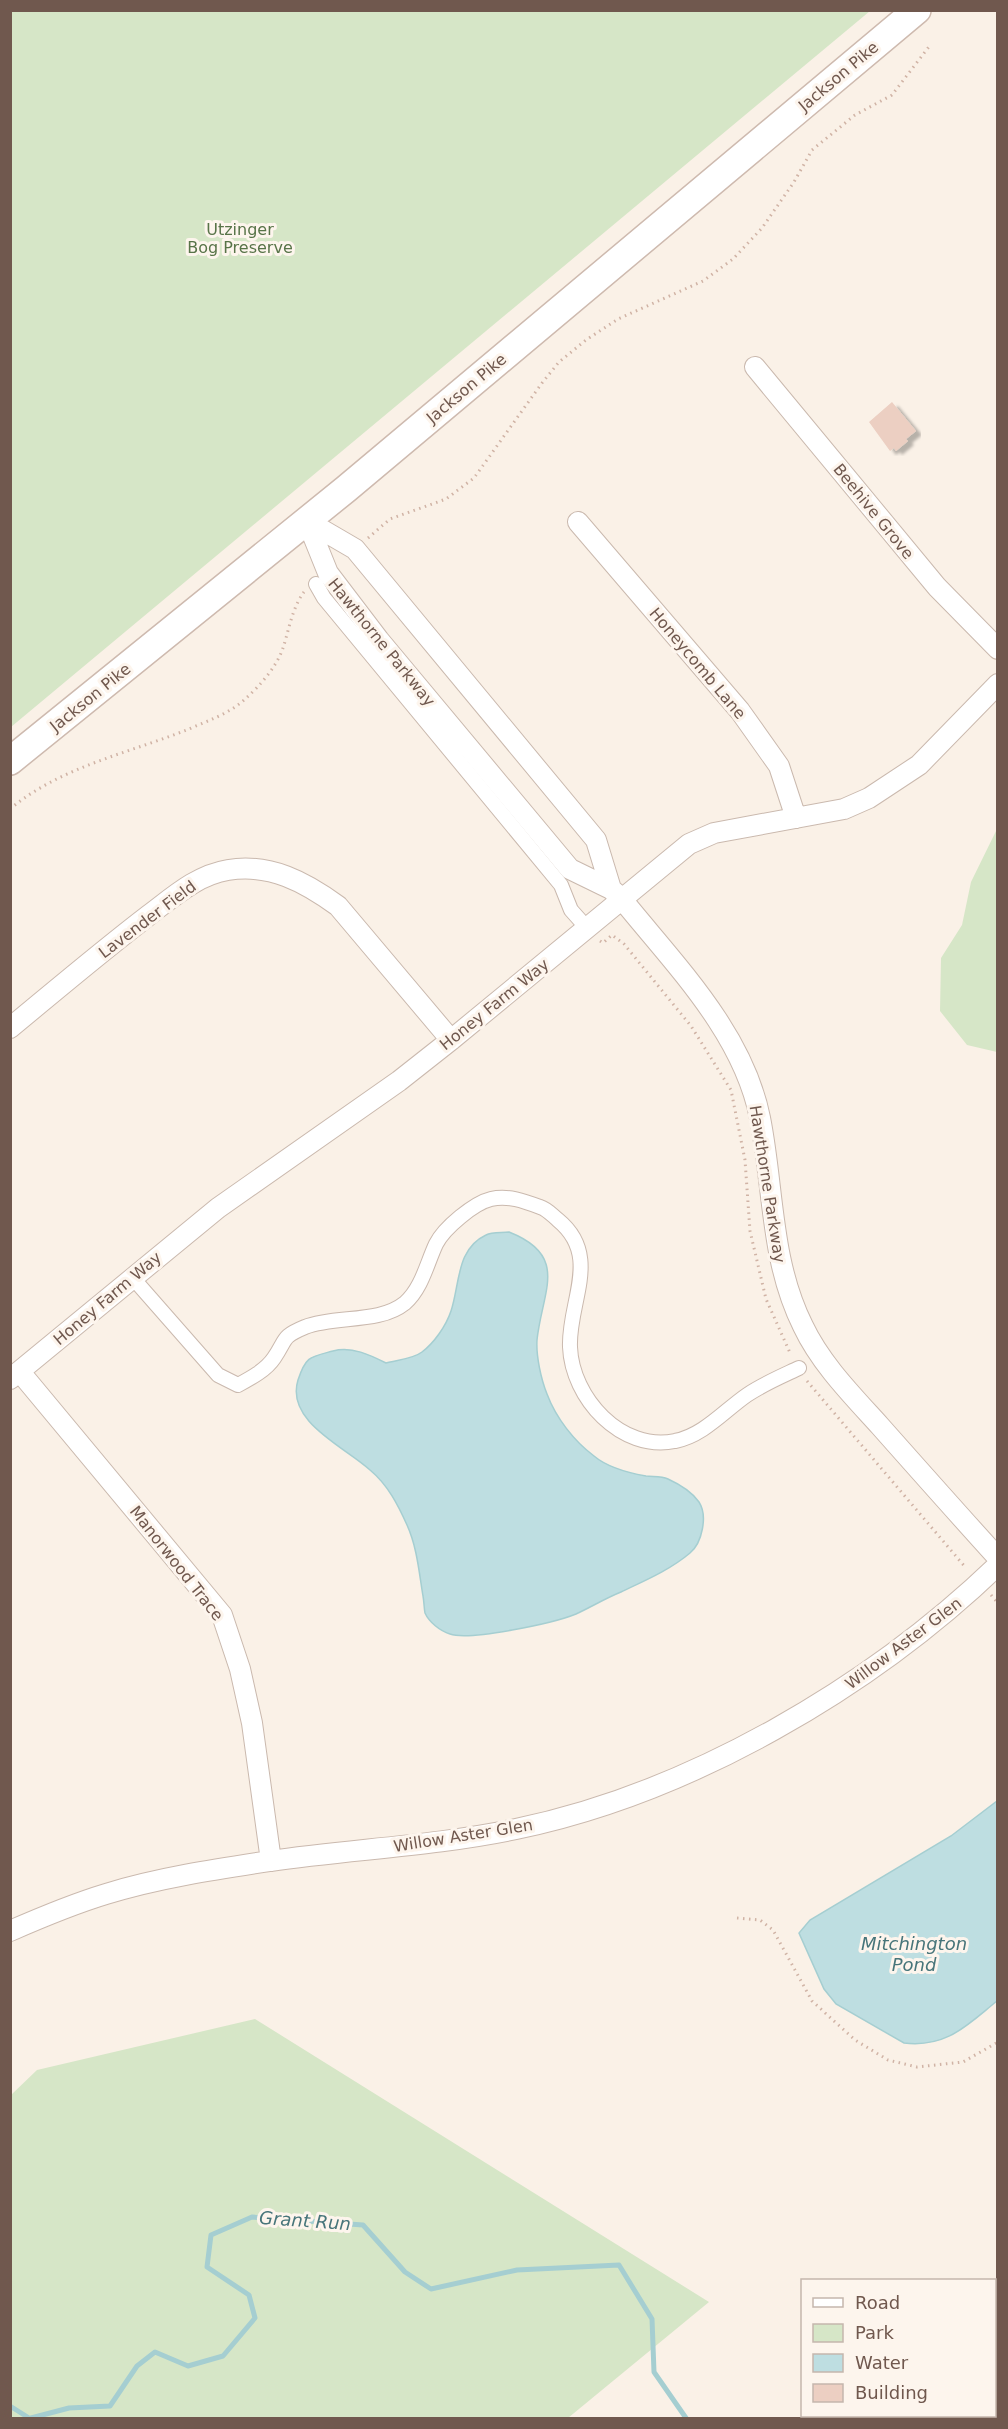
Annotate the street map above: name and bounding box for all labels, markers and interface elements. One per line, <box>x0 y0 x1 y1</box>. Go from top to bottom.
street label: Jackson Pike <box>794 38 882 116</box>
park label: Utzinger Bog Preserve <box>187 220 293 257</box>
street label: Jackson Pike <box>422 350 510 428</box>
street label: Beehive Grove <box>829 460 918 563</box>
street label: Hawthorne Parkway <box>324 574 439 710</box>
street label: Honeycomb Lane <box>646 604 750 723</box>
street label: Jackson Pike <box>45 659 134 736</box>
street label: Lavender Field <box>95 877 200 962</box>
street label: Honey Farm Way <box>436 955 553 1054</box>
street label: Hawthorne Parkway <box>746 1104 789 1264</box>
street label: Honey Farm Way <box>50 1248 165 1349</box>
street label: Manorwood Trace <box>126 1502 227 1625</box>
street label: Willow Aster Glen <box>841 1593 965 1693</box>
street label: Willow Aster Glen <box>392 1815 534 1856</box>
water label: Mitchington Pond <box>861 1933 967 1975</box>
water label: Grant Run <box>258 2207 352 2234</box>
legend <box>801 2279 996 2417</box>
text: Road <box>855 2292 900 2313</box>
text: Park <box>855 2322 894 2343</box>
text: Water <box>855 2352 909 2373</box>
text: Building <box>855 2382 928 2403</box>

